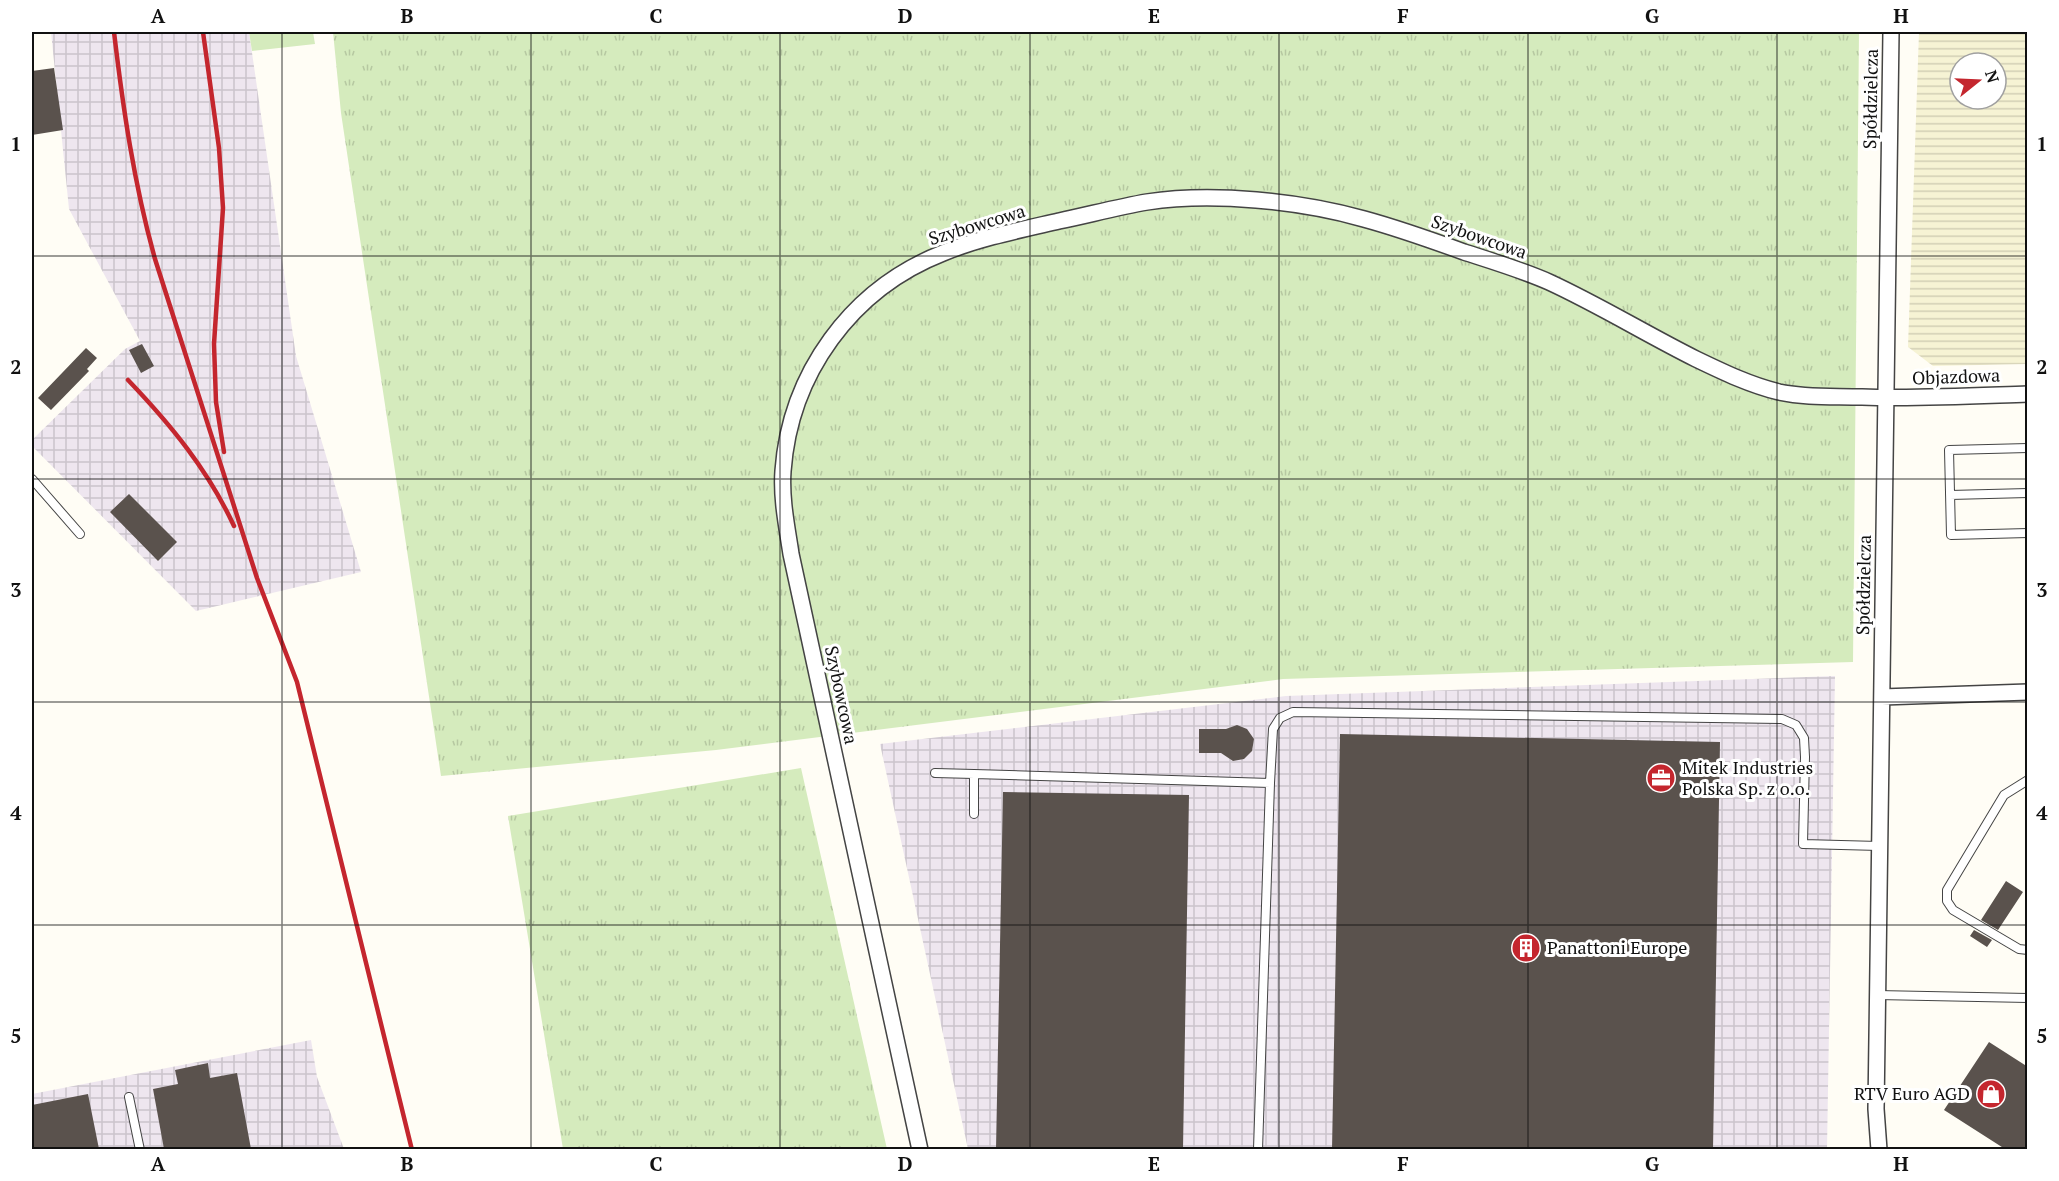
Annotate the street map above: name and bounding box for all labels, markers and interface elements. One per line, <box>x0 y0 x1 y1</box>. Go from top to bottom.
text: A <box>151 2 166 29</box>
text: B <box>401 2 414 29</box>
text: C <box>649 2 663 29</box>
text: D <box>898 2 912 29</box>
text: E <box>1148 2 1160 29</box>
text: F <box>1397 2 1409 29</box>
text: G <box>1645 2 1659 29</box>
text: H <box>1893 2 1909 29</box>
street label: Spółdzielcza <box>1857 49 1883 149</box>
north arrow <box>1948 51 2008 111</box>
text: N <box>1980 67 2005 86</box>
text: 1 <box>10 130 22 157</box>
text: 1 <box>2036 130 2048 157</box>
street label: Szybowcowa <box>925 198 1028 250</box>
street label: Szybowcowa <box>1428 208 1530 264</box>
text: 2 <box>10 353 22 380</box>
text: 2 <box>2036 353 2048 380</box>
street label: Objazdowa <box>1912 362 2000 390</box>
street label: Spółdzielcza <box>1850 535 1876 635</box>
text: 3 <box>10 576 22 603</box>
text: 3 <box>2036 576 2048 603</box>
street label: Szybowcowa <box>820 644 864 746</box>
place label: Mitek Industries Polska Sp. z o.o. <box>1682 755 1813 800</box>
office icon: Mitek Industries Polska Sp. z o.o. <box>1645 762 1677 794</box>
text: 4 <box>10 799 22 826</box>
text: 4 <box>2036 799 2048 826</box>
building icon: Panattoni Europe <box>1510 932 1542 964</box>
place label: Panattoni Europe <box>1547 935 1687 959</box>
text: 5 <box>10 1022 22 1049</box>
text: 5 <box>2036 1022 2048 1049</box>
shop icon: RTV Euro AGD <box>1975 1078 2007 1110</box>
place label: RTV Euro AGD <box>1854 1081 1970 1105</box>
text: A <box>151 1150 166 1177</box>
text: B <box>401 1150 414 1177</box>
text: C <box>649 1150 663 1177</box>
text: D <box>898 1150 912 1177</box>
text: E <box>1148 1150 1160 1177</box>
text: F <box>1397 1150 1409 1177</box>
text: G <box>1645 1150 1659 1177</box>
text: H <box>1893 1150 1909 1177</box>

